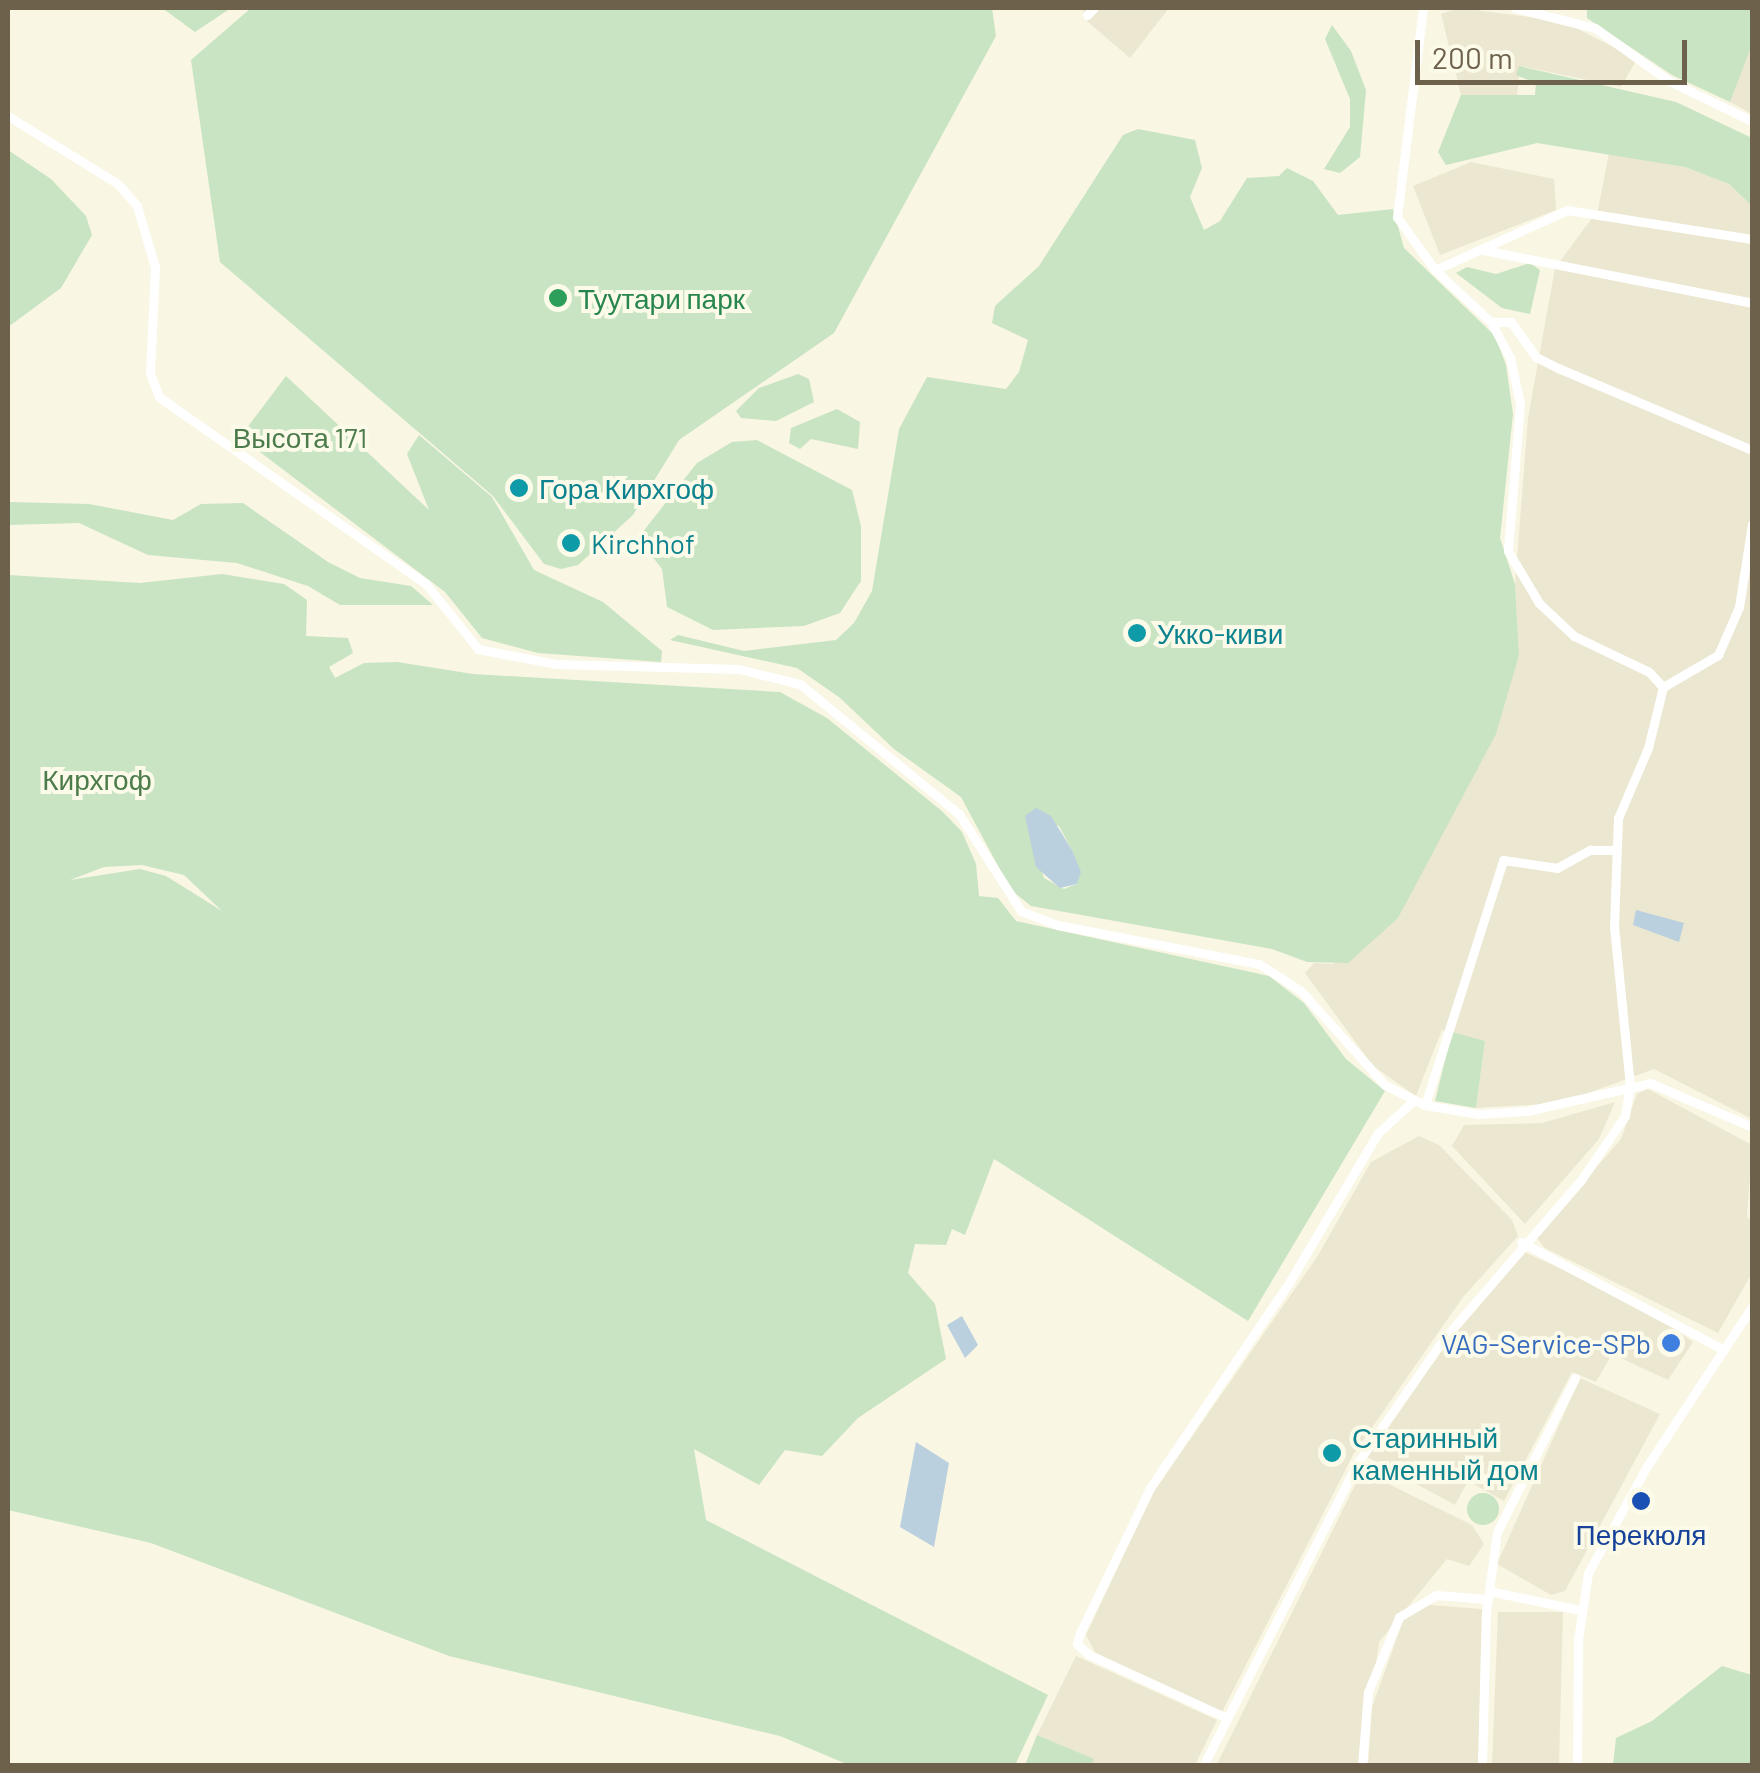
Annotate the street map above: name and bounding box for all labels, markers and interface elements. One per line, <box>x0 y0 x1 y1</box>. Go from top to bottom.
scale bar <box>1420 20 1692 82</box>
text: 200 m <box>1432 39 1513 75</box>
place label: Туутари парк <box>578 281 745 315</box>
marker: Туутари парк <box>547 287 569 309</box>
park label: Высота 171 <box>233 420 367 454</box>
place label: Гора Кирхгоф <box>539 471 714 505</box>
marker: Гора Кирхгоф <box>508 477 530 499</box>
place label: Kirchhof <box>591 526 695 560</box>
marker: Kirchhof <box>560 532 582 554</box>
place label: Укко-киви <box>1157 616 1283 650</box>
marker: Укко-киви <box>1126 622 1148 644</box>
park label: Кирхгоф <box>42 762 152 796</box>
place label: VAG-Service-SPb <box>1441 1326 1651 1360</box>
marker: VAG-Service-SPb <box>1660 1332 1682 1354</box>
place label: Старинный каменный дом <box>1352 1420 1539 1486</box>
marker: Старинный каменный дом <box>1321 1442 1343 1464</box>
marker: Перекюля <box>1630 1490 1652 1512</box>
place label: Перекюля <box>1576 1517 1706 1551</box>

